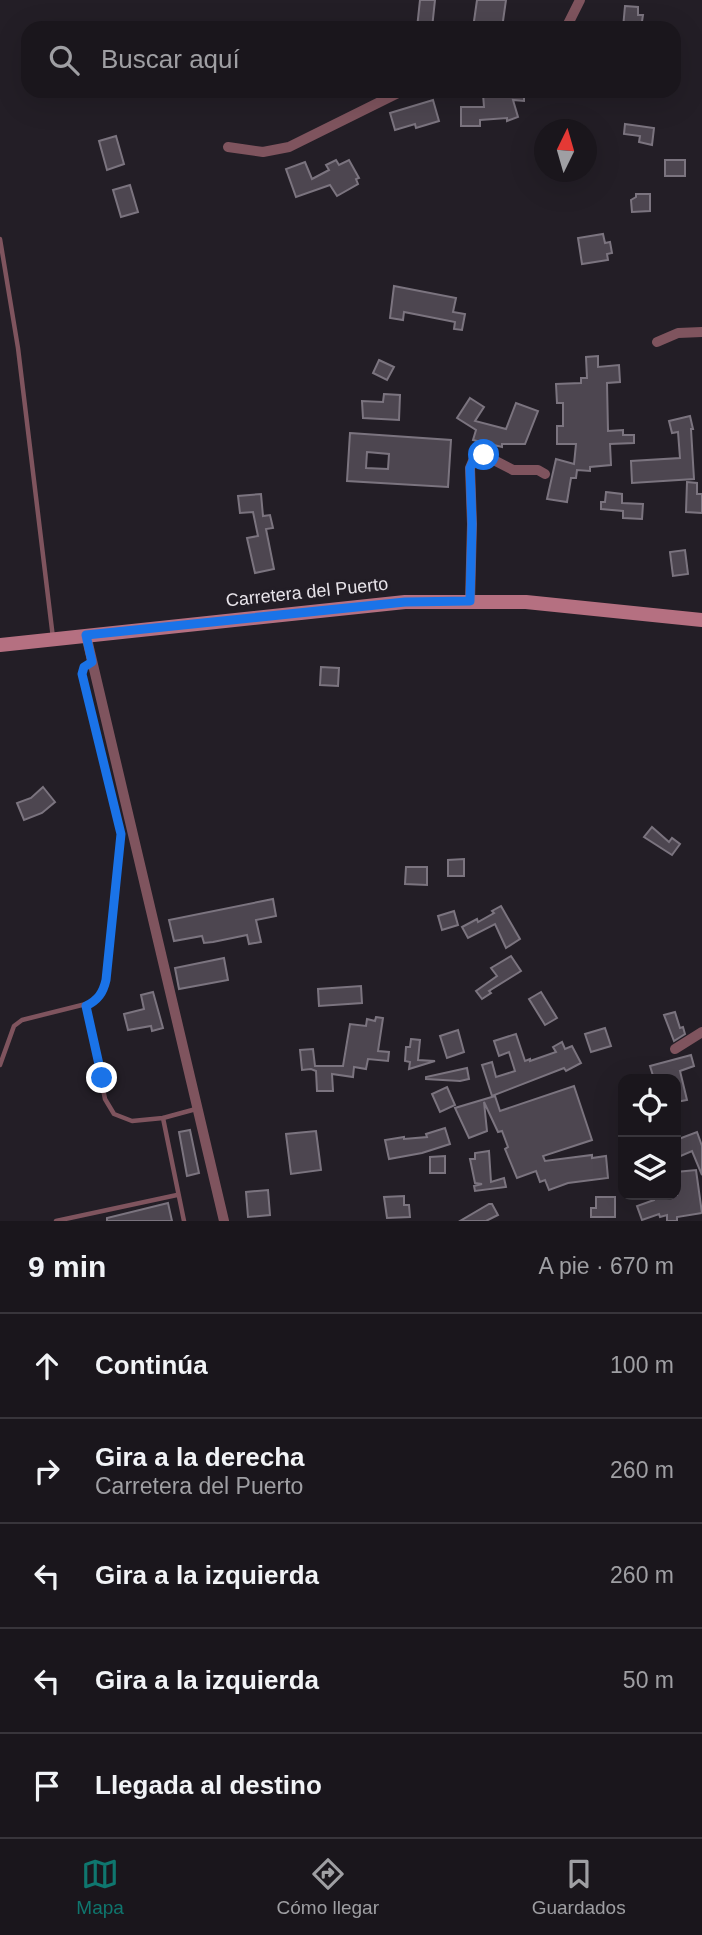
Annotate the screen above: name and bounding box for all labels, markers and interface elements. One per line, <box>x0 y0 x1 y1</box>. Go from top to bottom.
search box <box>21 21 681 98</box>
icon: search <box>45 41 83 79</box>
text: Buscar aquí <box>101 44 240 74</box>
north arrow <box>534 119 597 182</box>
route start <box>468 439 499 470</box>
street label: Carretera del Puerto <box>225 574 389 610</box>
route end <box>86 1062 117 1093</box>
map controls <box>618 1074 681 1200</box>
button: locate <box>618 1074 681 1137</box>
button: layers <box>618 1137 681 1200</box>
text: 9 min <box>28 1250 106 1283</box>
text: A pie · 670 m <box>538 1253 674 1279</box>
icon: ahead <box>28 1347 66 1385</box>
text: Continúa <box>95 1350 208 1380</box>
text: 100 m <box>610 1352 674 1378</box>
text: Gira a la derecha <box>95 1442 305 1472</box>
icon: right <box>28 1452 66 1490</box>
text: 260 m <box>610 1457 674 1483</box>
text: Carretera del Puerto <box>95 1473 303 1499</box>
icon: left <box>28 1557 66 1595</box>
text: Gira a la izquierda <box>95 1560 319 1590</box>
text: 260 m <box>610 1562 674 1588</box>
icon: left <box>28 1662 66 1700</box>
text: Gira a la izquierda <box>95 1665 319 1695</box>
text: 50 m <box>623 1667 674 1693</box>
icon: arrive <box>28 1767 66 1805</box>
text: Llegada al destino <box>95 1770 322 1800</box>
tab: Mapa <box>76 1855 124 1919</box>
tab: Cómo llegar <box>277 1855 379 1919</box>
tab: Guardados <box>532 1855 626 1919</box>

